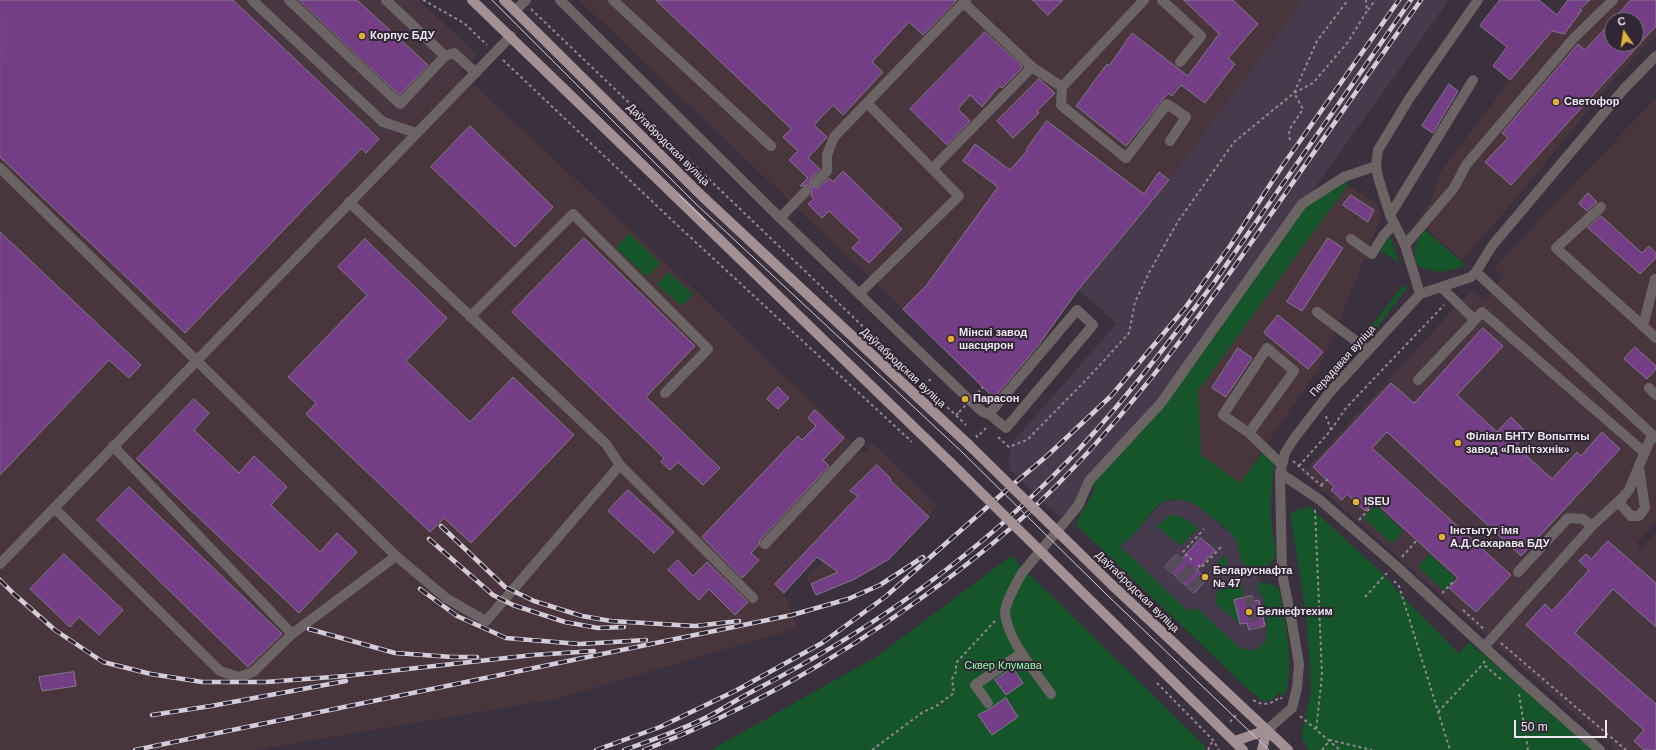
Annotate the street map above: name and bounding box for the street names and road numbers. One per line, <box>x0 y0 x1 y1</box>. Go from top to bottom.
street label: Даўгабродская вуліца <box>624 101 712 189</box>
street label: Перадавая вуліца <box>1307 322 1379 400</box>
street label: Даўгабродская вуліца <box>858 325 948 411</box>
street label: Даўгабродская вуліца <box>1092 549 1182 635</box>

